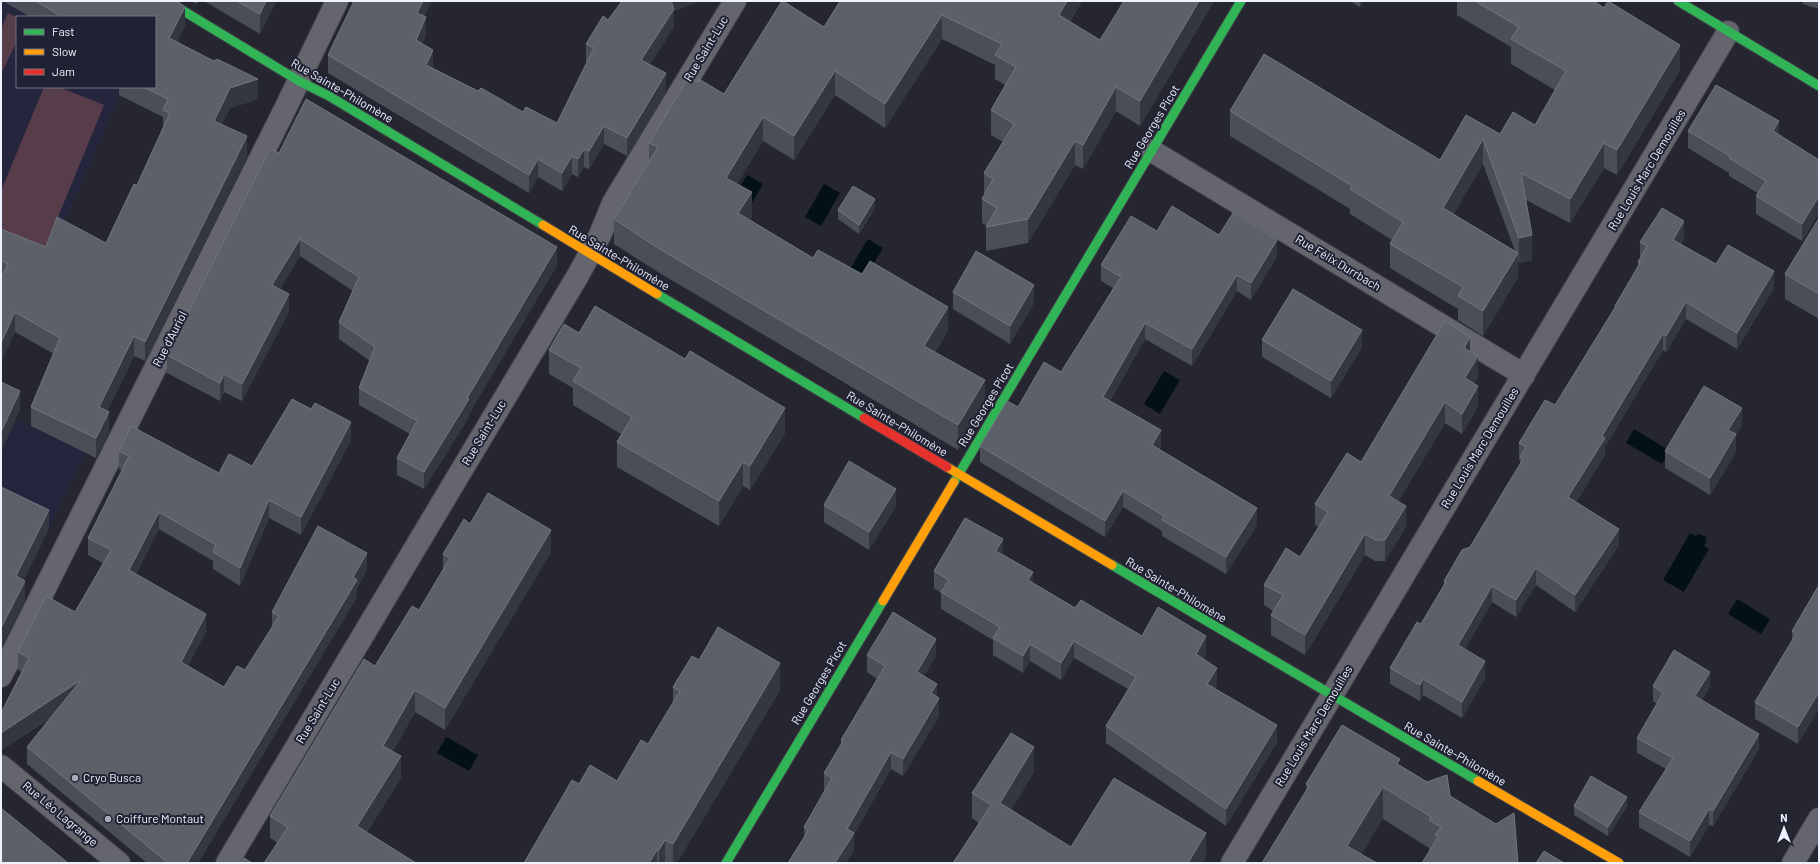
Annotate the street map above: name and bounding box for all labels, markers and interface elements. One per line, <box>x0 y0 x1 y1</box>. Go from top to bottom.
street label: Rue Saint-Luc <box>680 13 730 84</box>
legend <box>16 16 156 88</box>
text: Fast <box>52 24 75 38</box>
text: Slow <box>52 44 77 58</box>
street label: Rue Sainte-Philomène <box>289 55 396 125</box>
text: Jam <box>52 64 75 78</box>
street label: Rue Georges Picot <box>1121 82 1182 171</box>
street label: Rue Louis Marc Demouilles <box>1604 106 1688 232</box>
street label: Rue Sainte-Philomène <box>566 221 673 293</box>
street label: Rue Félix Durrbach <box>1293 231 1384 293</box>
street label: Rue d'Auriol <box>149 308 189 369</box>
street label: Rue Georges Picot <box>955 360 1016 449</box>
street label: Rue Louis Marc Demouilles <box>1437 384 1521 510</box>
street label: Rue Sainte-Philomène <box>844 387 951 459</box>
street label: Rue Saint-Luc <box>458 397 508 468</box>
street label: Rue Sainte-Philomène <box>1123 553 1230 625</box>
street label: Rue Georges Picot <box>788 638 849 727</box>
street label: Rue Louis Marc Demouilles <box>1271 662 1355 788</box>
street label: Rue Saint-Luc <box>292 675 342 746</box>
street label: Rue Sainte-Philomène <box>1402 718 1509 788</box>
place label: Cryo Busca <box>83 770 141 784</box>
marker: Cryo Busca <box>70 773 80 783</box>
street label: Rue Léo Lagrange <box>20 778 101 849</box>
north arrow <box>1764 808 1804 848</box>
place label: Coiffure Montaut <box>116 811 204 825</box>
text: N <box>1780 811 1788 824</box>
marker: Coiffure Montaut <box>103 814 113 824</box>

